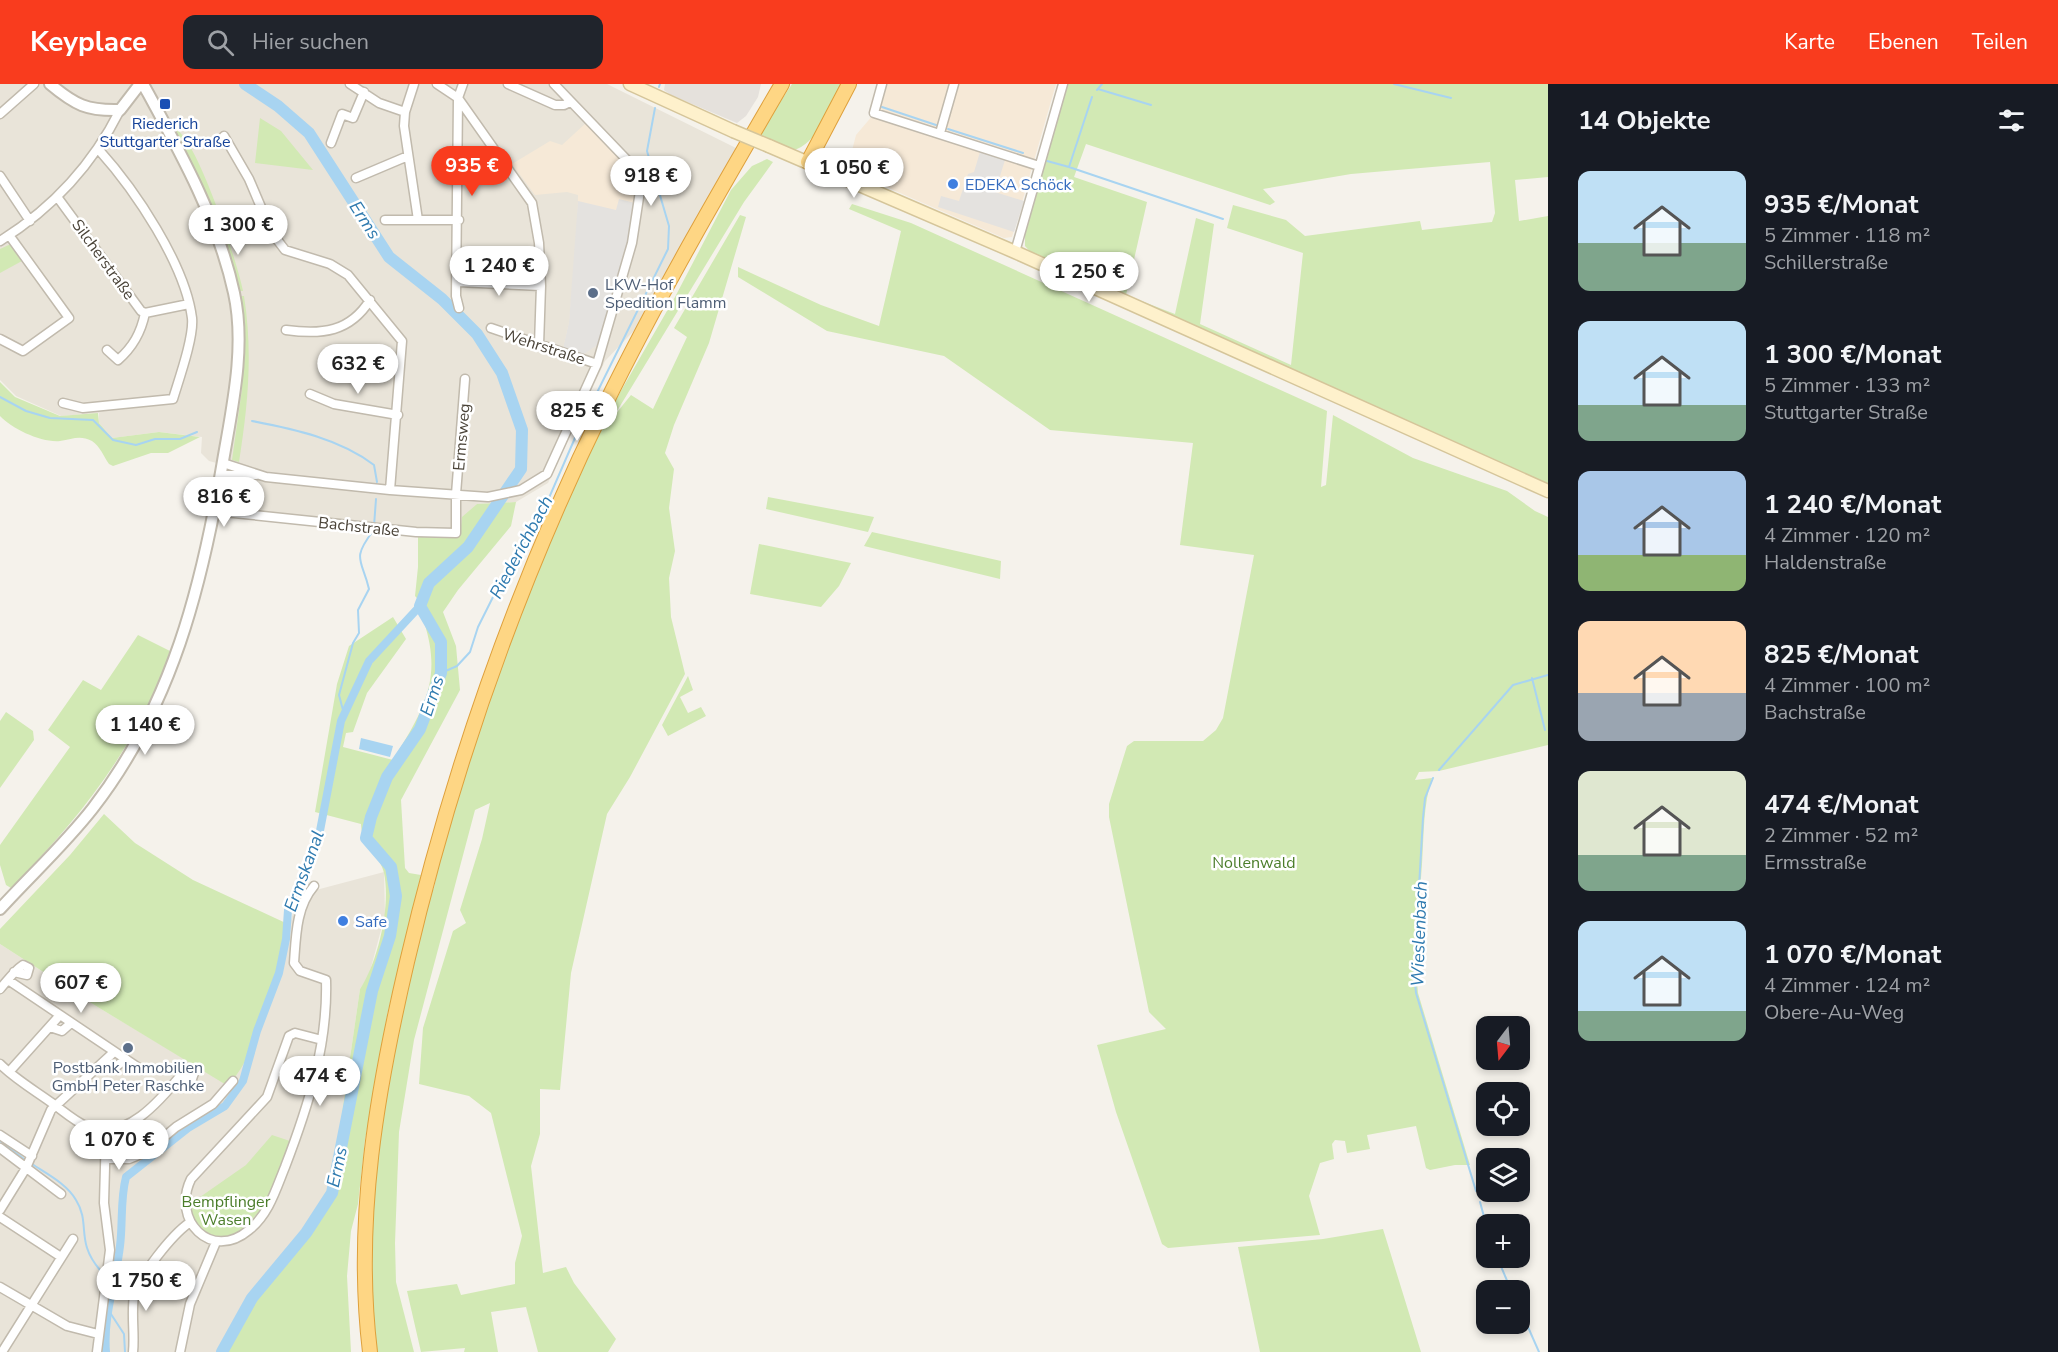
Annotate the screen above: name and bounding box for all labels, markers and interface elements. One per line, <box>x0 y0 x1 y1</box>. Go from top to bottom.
search box <box>183 15 603 69</box>
text: Keyplace <box>30 23 147 61</box>
icon: search <box>204 26 237 59</box>
text: Hier suchen <box>252 27 369 57</box>
text: Karte <box>1784 28 1835 56</box>
text: Ebenen <box>1868 28 1939 56</box>
text: Teilen <box>1972 28 2028 56</box>
marker: Riederich Stuttgarter Straße <box>158 97 172 111</box>
text: 14 Objekte <box>1578 103 1711 138</box>
icon: filters <box>1995 104 2028 137</box>
place label: Riederich Stuttgarter Straße <box>99 113 231 153</box>
pin: 935 € <box>430 146 514 197</box>
pin: 1 050 € <box>799 148 909 199</box>
text: 935 € <box>445 152 499 179</box>
text: 1 050 € <box>819 154 889 181</box>
pin: 918 € <box>609 156 693 207</box>
text: 918 € <box>624 162 678 189</box>
place label: EDEKA Schöck <box>965 174 1073 196</box>
marker: EDEKA Schöck <box>946 177 960 191</box>
text: 935 €/Monat <box>1764 187 1919 222</box>
icon: home <box>1626 195 1698 267</box>
water label: Erms <box>344 196 386 244</box>
pin: 1 300 € <box>183 205 293 256</box>
text: 1 300 € <box>203 211 273 238</box>
street label: Silcherstraße <box>67 215 140 304</box>
text: 5 Zimmer · 118 m² <box>1764 222 1930 249</box>
pin: 1 240 € <box>444 246 554 297</box>
text: Schillerstraße <box>1764 249 1888 276</box>
text: 1 240 € <box>464 252 534 279</box>
pin: 1 250 € <box>1034 252 1144 303</box>
text: 1 250 € <box>1054 258 1124 285</box>
place label: LKW-Hof Spedition Flamm <box>605 274 727 314</box>
marker: LKW-Hof Spedition Flamm <box>586 286 600 300</box>
street label: Wehrstraße <box>500 323 588 371</box>
text: 1 300 €/Monat <box>1764 337 1941 372</box>
pin: 632 € <box>316 344 400 395</box>
icon: home <box>1626 345 1698 417</box>
text: 632 € <box>331 350 385 377</box>
text: 5 Zimmer · 133 m² <box>1764 372 1930 399</box>
pin: 825 € <box>535 391 619 442</box>
text: 825 € <box>550 397 604 424</box>
text: Stuttgarter Straße <box>1764 399 1928 426</box>
street label: Ermsweg <box>448 402 476 472</box>
pin: 816 € <box>182 477 266 528</box>
text: 816 € <box>197 483 251 510</box>
text: 1 240 €/Monat <box>1764 487 1941 522</box>
water label: Riederichbach <box>484 491 558 603</box>
icon: home <box>1626 495 1698 567</box>
street label: Bachstraße <box>317 512 401 542</box>
text: 4 Zimmer · 120 m² <box>1764 522 1930 549</box>
text: Haldenstraße <box>1764 549 1886 576</box>
text: 825 €/Monat <box>1764 637 1919 672</box>
icon: home <box>1626 645 1698 717</box>
text: 4 Zimmer · 100 m² <box>1764 672 1930 699</box>
water label: Erms <box>414 673 450 719</box>
text: Bachstraße <box>1764 699 1866 726</box>
pin: 1 140 € <box>90 705 200 756</box>
text: 1 140 € <box>110 711 180 738</box>
text: 474 €/Monat <box>1764 787 1919 822</box>
icon: home <box>1626 795 1698 867</box>
text: 2 Zimmer · 52 m² <box>1764 822 1918 849</box>
water label: Ermskanal <box>278 827 330 915</box>
text: Ermsstraße <box>1764 849 1867 876</box>
park label: Nollenwald <box>1212 852 1296 874</box>
water label: Wieslenbach <box>1405 881 1433 987</box>
place label: Safe <box>355 911 387 933</box>
marker: Safe <box>336 914 350 928</box>
text: 1 070 €/Monat <box>1764 937 1941 972</box>
icon: home <box>1626 945 1698 1017</box>
pin: 607 € <box>39 963 123 1014</box>
text: 607 € <box>54 969 108 996</box>
text: 4 Zimmer · 124 m² <box>1764 972 1930 999</box>
text: Obere-Au-Weg <box>1764 999 1904 1026</box>
north arrow <box>1476 1016 1530 1070</box>
map controls <box>1476 1016 1530 1334</box>
marker: Postbank Immobilien GmbH Peter Raschke <box>121 1041 135 1055</box>
pin: 474 € <box>278 1056 362 1107</box>
place label: Postbank Immobilien GmbH Peter Raschke <box>52 1057 204 1097</box>
text: 474 € <box>293 1062 347 1089</box>
button: locate <box>1476 1082 1530 1136</box>
pin: 1 070 € <box>64 1120 174 1171</box>
text: 1 070 € <box>84 1126 154 1153</box>
water label: Erms <box>321 1144 353 1190</box>
button: layers <box>1476 1148 1530 1202</box>
park label: Bempflinger Wasen <box>182 1191 271 1231</box>
button: + <box>1476 1214 1530 1268</box>
pin: 1 750 € <box>91 1261 201 1312</box>
text: 1 750 € <box>111 1267 181 1294</box>
button: − <box>1476 1280 1530 1334</box>

